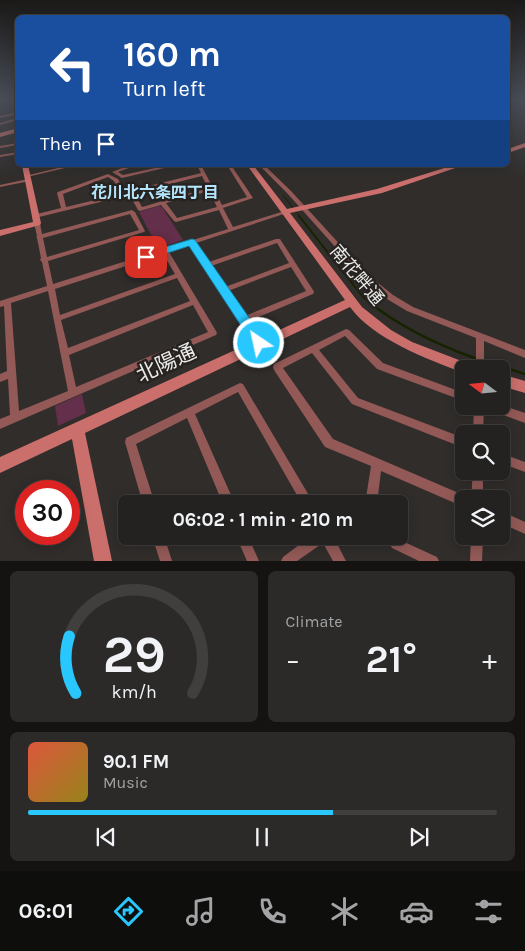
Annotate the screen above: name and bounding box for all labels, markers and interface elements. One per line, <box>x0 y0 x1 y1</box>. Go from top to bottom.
text: 160 m <box>123 34 221 75</box>
icon: left <box>40 35 105 100</box>
text: Turn left <box>123 76 206 102</box>
icon: arrive <box>92 130 120 158</box>
text: Then <box>40 133 82 155</box>
district label: 花川北六条四丁目 <box>91 183 219 202</box>
pin <box>125 236 167 278</box>
street label: 南花畔通 <box>325 240 389 310</box>
icon: arrive <box>132 243 160 271</box>
position arrow <box>232 316 284 368</box>
street label: 北陽通 <box>132 339 200 387</box>
north arrow <box>455 360 510 415</box>
map controls <box>455 360 510 545</box>
button: search <box>455 425 510 480</box>
speed limit sign: 30 <box>15 480 80 545</box>
button: layers <box>455 490 510 545</box>
text: 06:02 · 1 min · 210 m <box>173 509 353 531</box>
text: Climate <box>286 612 343 631</box>
text: 29 <box>102 624 165 685</box>
text: 21° <box>366 637 417 682</box>
text: − <box>286 643 300 676</box>
text: + <box>482 643 497 676</box>
text: km/h <box>111 682 156 703</box>
text: 90.1 FM <box>103 751 169 773</box>
text: Music <box>103 773 148 792</box>
icon: previous <box>92 823 120 851</box>
icon: pause <box>248 823 276 851</box>
icon: next <box>405 823 433 851</box>
icon: directions <box>111 894 146 929</box>
icon: music <box>183 894 218 929</box>
icon: phone <box>255 894 290 929</box>
icon: climate <box>327 894 362 929</box>
icon: car <box>399 894 434 929</box>
icon: filters <box>471 894 506 929</box>
text: 06:01 <box>19 898 74 924</box>

